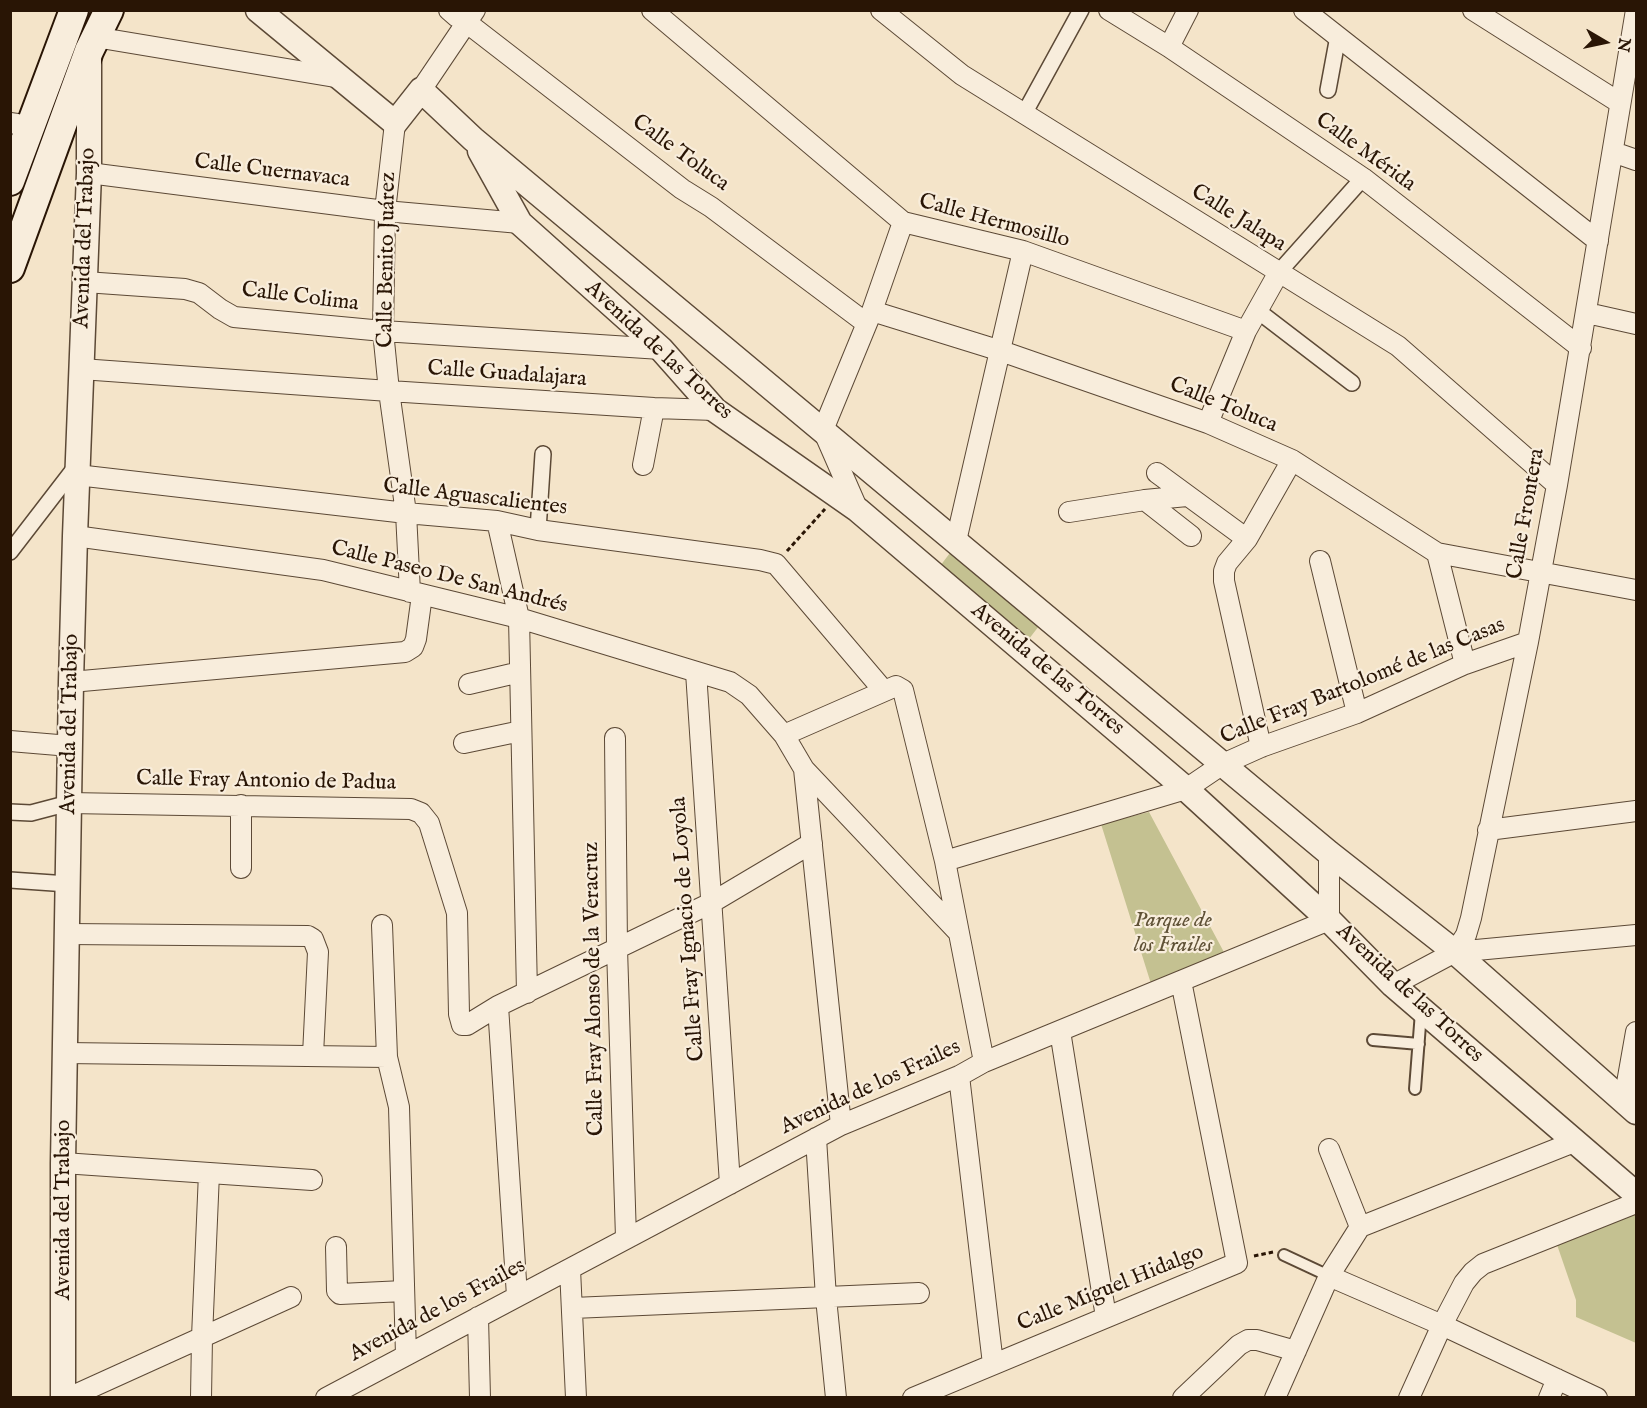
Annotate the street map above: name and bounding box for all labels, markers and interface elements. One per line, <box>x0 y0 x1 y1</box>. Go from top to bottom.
north arrow <box>1575 12 1635 72</box>
text: N <box>1612 36 1634 53</box>
street label: Calle Mérida <box>1310 108 1420 198</box>
street label: Calle Toluca <box>626 110 734 198</box>
street label: Avenida del Trabajo <box>70 147 102 329</box>
street label: Calle Cuernavaca <box>193 149 351 195</box>
street label: Calle Benito Juárez <box>373 172 403 348</box>
street label: Calle Jalapa <box>1186 179 1290 259</box>
street label: Calle Hermosillo <box>916 189 1072 255</box>
street label: Avenida de las Torres <box>579 276 737 426</box>
street label: Calle Colima <box>240 278 360 318</box>
street label: Calle Guadalajara <box>426 356 588 394</box>
street label: Calle Toluca <box>1165 372 1281 440</box>
street label: Calle Frontera <box>1502 446 1552 582</box>
street label: Calle Aguascalientes <box>381 474 569 522</box>
street label: Calle Paseo De San Andrés <box>328 536 570 620</box>
street label: Avenida de las Torres <box>965 598 1129 742</box>
street label: Calle Fray Bartolomé de las Casas <box>1217 613 1509 751</box>
street label: Avenida del Trabajo <box>56 633 86 815</box>
street label: Calle Fray Antonio de Padua <box>136 767 396 797</box>
street label: Calle Fray Ignacio de Loyola <box>667 796 711 1062</box>
street label: Calle Fray Alonso de la Veracruz <box>579 842 611 1136</box>
park label: Parque de los Frailes <box>1134 908 1212 960</box>
street label: Avenida de las Torres <box>1330 919 1488 1069</box>
street label: Avenida de los Frailes <box>777 1035 965 1141</box>
street label: Avenida del Trabajo <box>51 1120 77 1300</box>
street label: Calle Miguel Hidalgo <box>1014 1240 1208 1338</box>
street label: Avenida de los Frailes <box>345 1253 531 1369</box>

